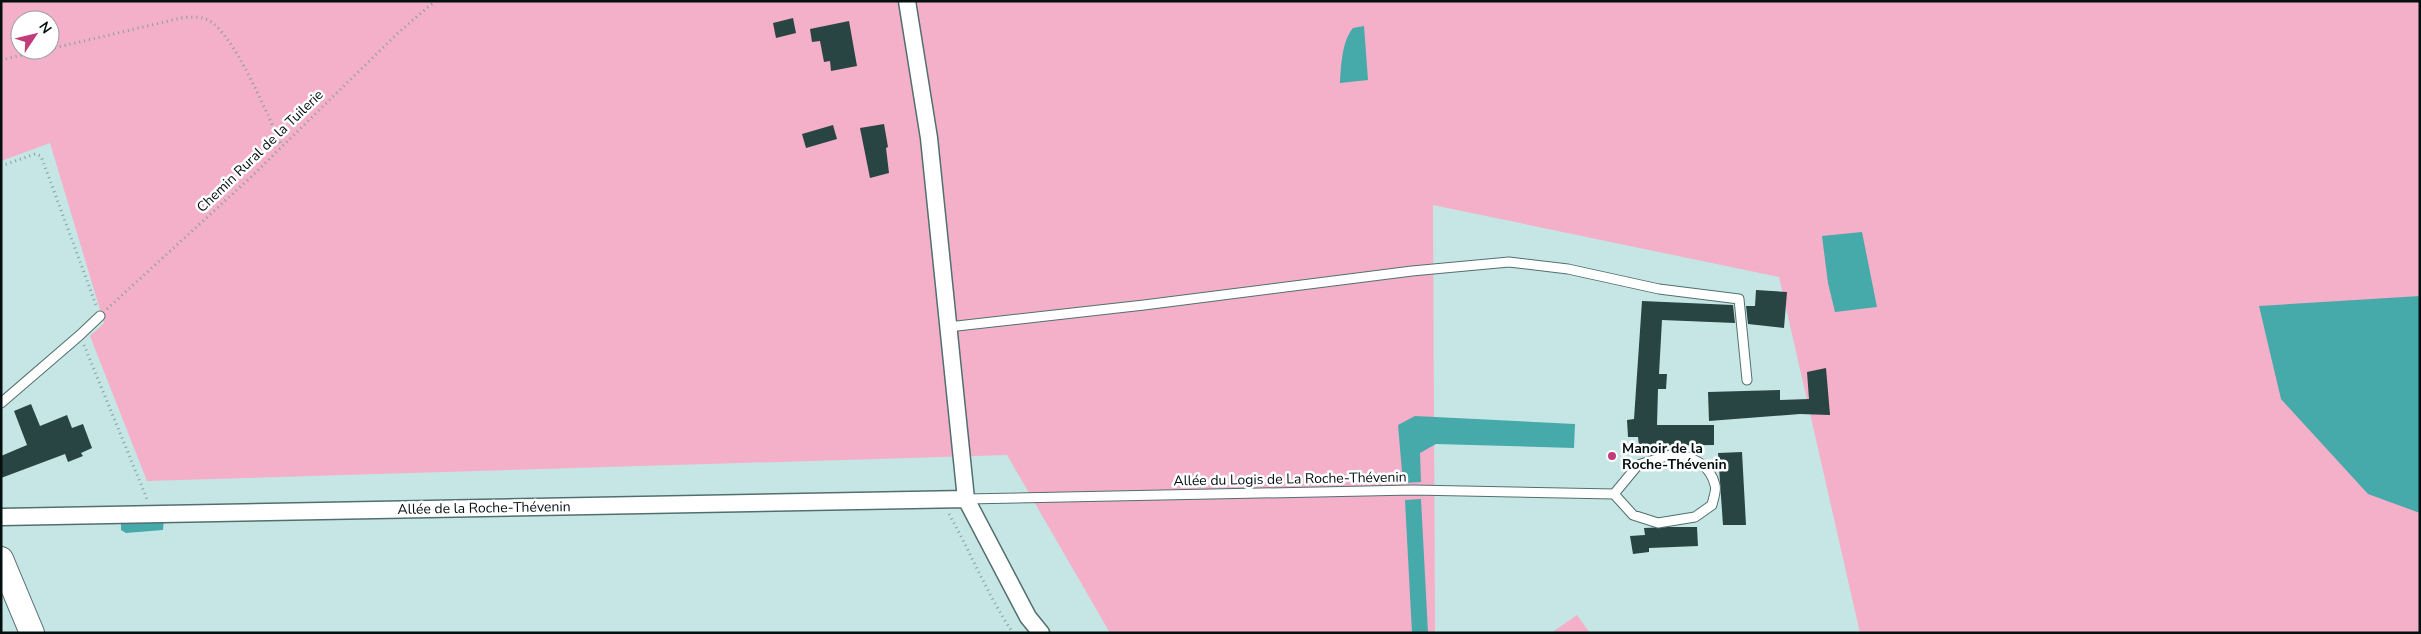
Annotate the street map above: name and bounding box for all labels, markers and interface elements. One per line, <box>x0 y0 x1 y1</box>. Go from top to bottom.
north arrow <box>10 10 60 60</box>
text: N <box>34 18 56 38</box>
street label: Chemin Rural de la Tuilerie <box>193 85 327 217</box>
place label: Manoir de la Roche-Thévenin <box>1622 439 1727 474</box>
marker: Manoir de la Roche-Thévenin <box>1606 450 1618 462</box>
street label: Allée du Logis de La Roche-Thévenin <box>1173 467 1407 491</box>
street label: Allée de la Roche-Thévenin <box>397 497 571 519</box>

